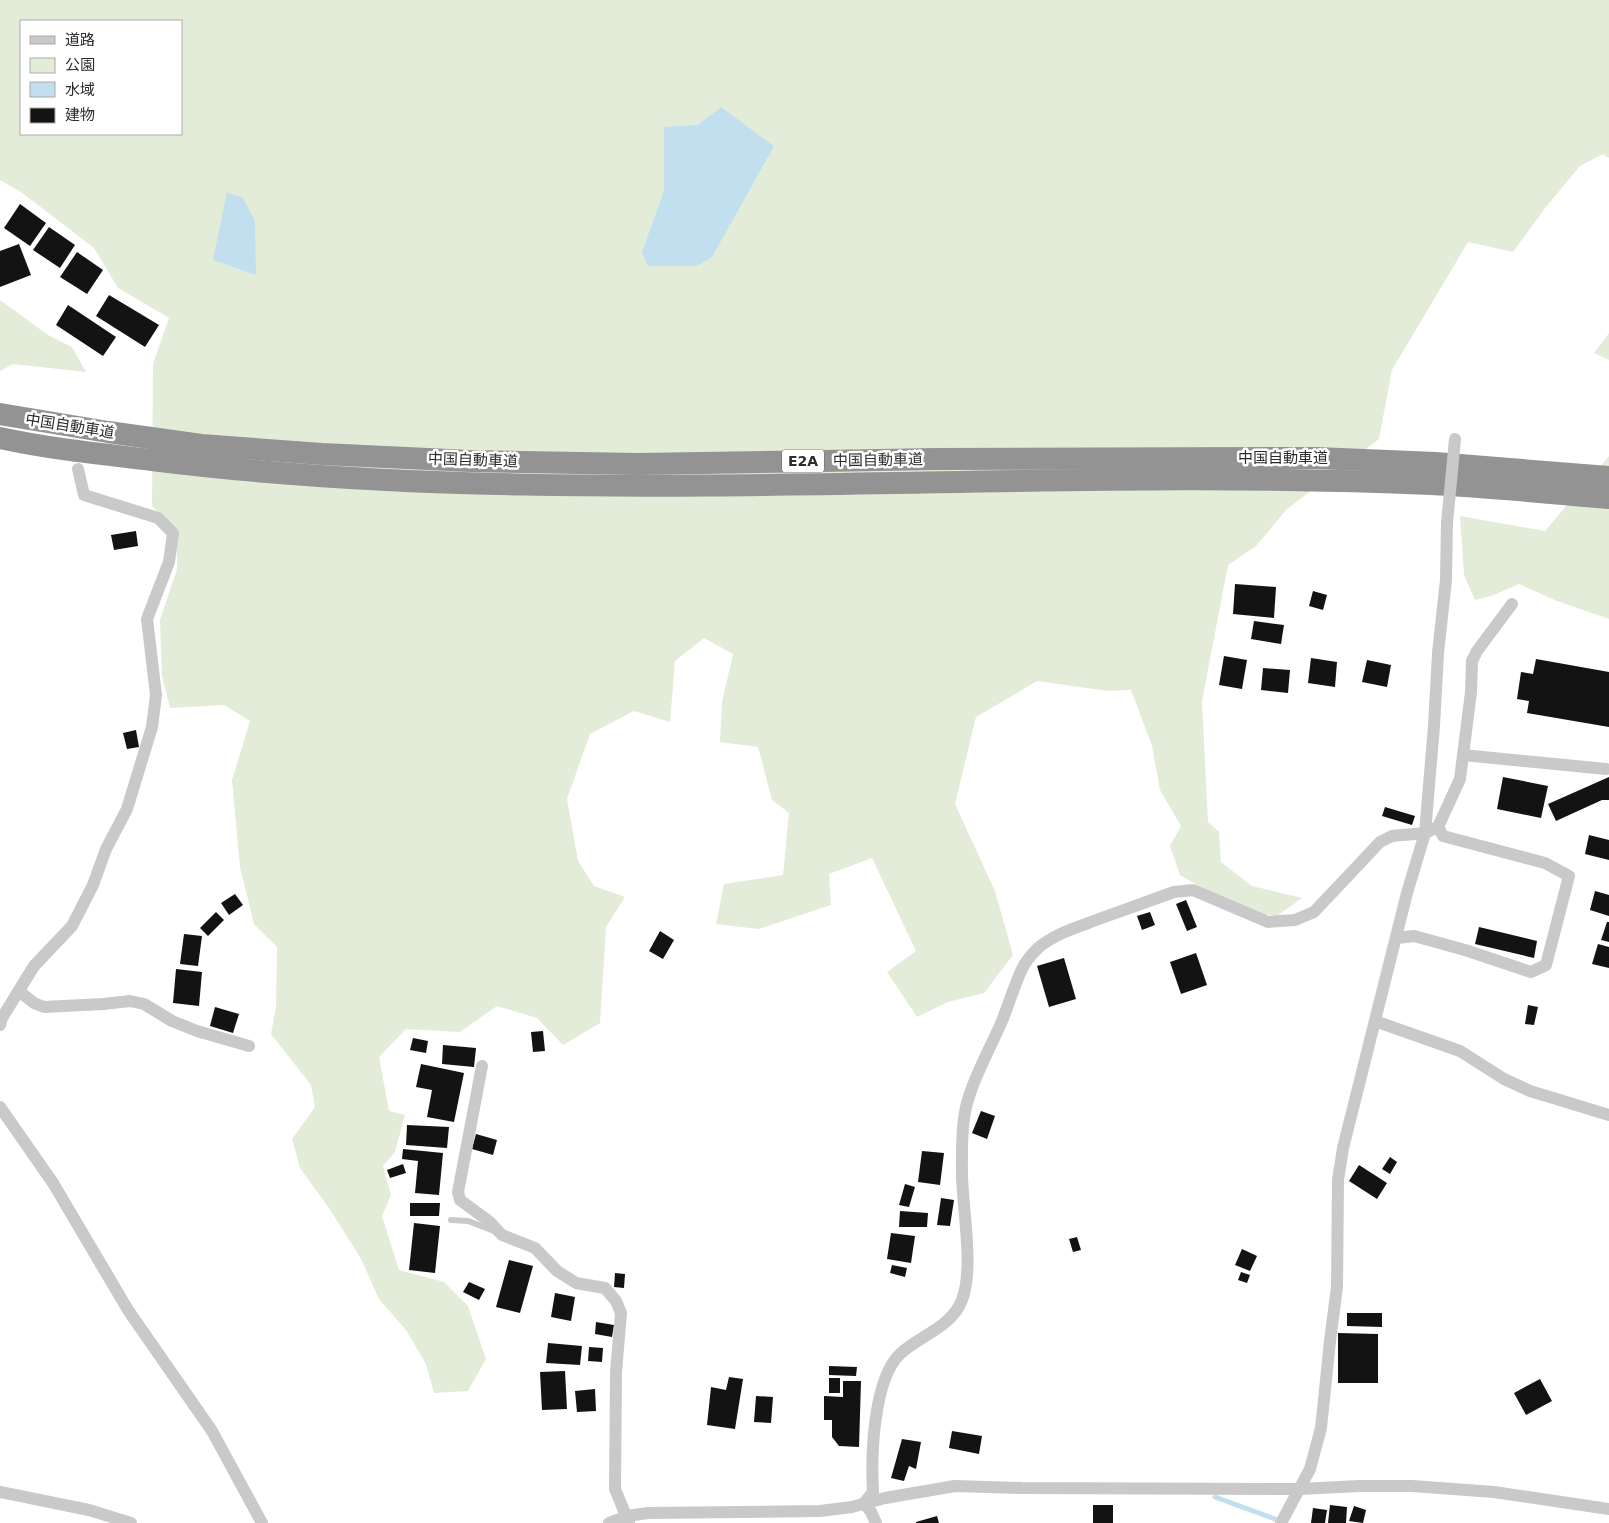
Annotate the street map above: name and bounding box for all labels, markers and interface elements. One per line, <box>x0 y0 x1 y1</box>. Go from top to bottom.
legend <box>20 20 182 135</box>
text: 道路 <box>65 31 95 49</box>
text: 公園 <box>65 56 95 74</box>
text: 水域 <box>65 81 95 99</box>
text: 建物 <box>65 106 95 124</box>
street label: 中国自動車道 <box>24 410 116 442</box>
street label: 中国自動車道 <box>428 449 518 471</box>
street label: 中国自動車道 <box>1238 449 1328 467</box>
road number: E2A <box>782 450 824 472</box>
street label: 中国自動車道 <box>833 450 923 470</box>

